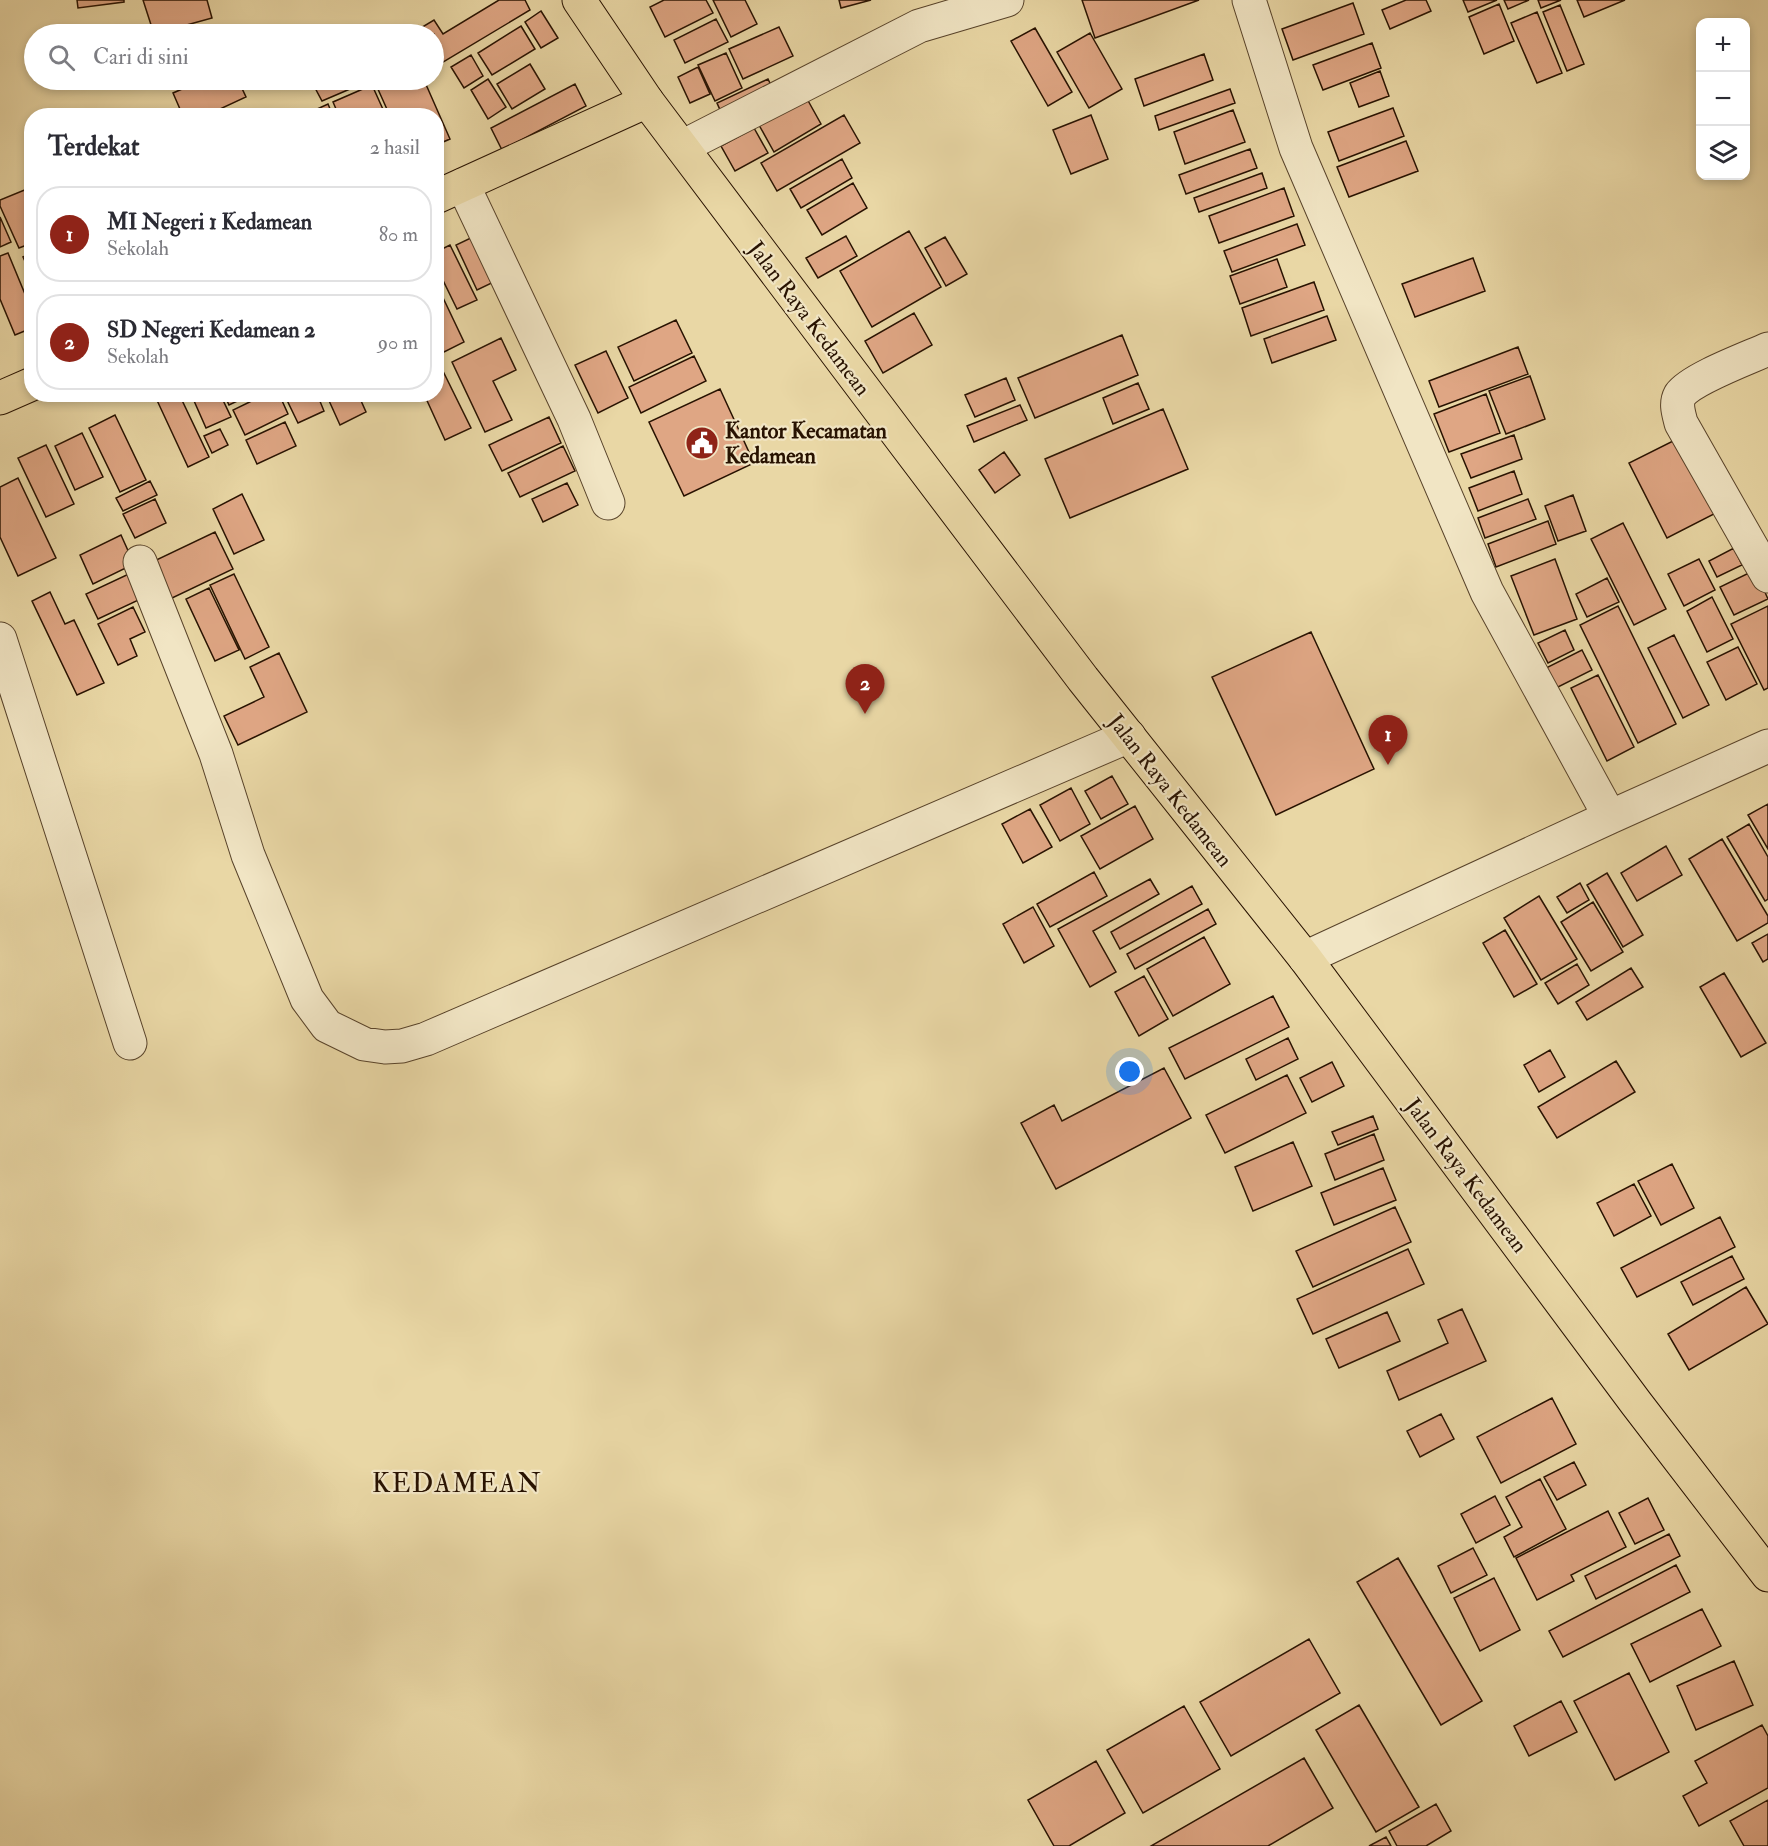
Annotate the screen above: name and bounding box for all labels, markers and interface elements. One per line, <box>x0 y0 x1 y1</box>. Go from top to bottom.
map controls <box>1696 18 1750 180</box>
button: + <box>1696 18 1750 72</box>
search box <box>24 24 444 90</box>
icon: search <box>45 41 78 74</box>
text: Cari di sini <box>93 43 189 71</box>
button: − <box>1696 72 1750 126</box>
button: layers <box>1696 126 1750 180</box>
text: Terdekat <box>48 131 139 163</box>
text: 2 hasil <box>370 135 420 160</box>
text: MI Negeri 1 Kedamean <box>107 208 312 236</box>
text: 1 <box>66 222 73 247</box>
text: 80 m <box>379 222 418 247</box>
street label: Jalan Raya Kedamean <box>741 235 877 402</box>
text: Sekolah <box>107 236 169 261</box>
text: SD Negeri Kedamean 2 <box>107 316 315 344</box>
text: 2 <box>64 330 75 355</box>
text: 90 m <box>378 330 418 355</box>
text: Sekolah <box>107 344 169 369</box>
place label: Kantor Kecamatan Kedamean <box>725 417 888 470</box>
public building icon: Kantor Kecamatan Kedamean <box>684 425 720 461</box>
pin: 2 <box>846 664 884 714</box>
street label: Jalan Raya Kedamean <box>1101 708 1239 873</box>
pin: 1 <box>1368 716 1408 765</box>
your location <box>1115 1057 1144 1086</box>
street label: Jalan Raya Kedamean <box>1398 1092 1534 1259</box>
district label: KEDAMEAN <box>372 1468 542 1500</box>

